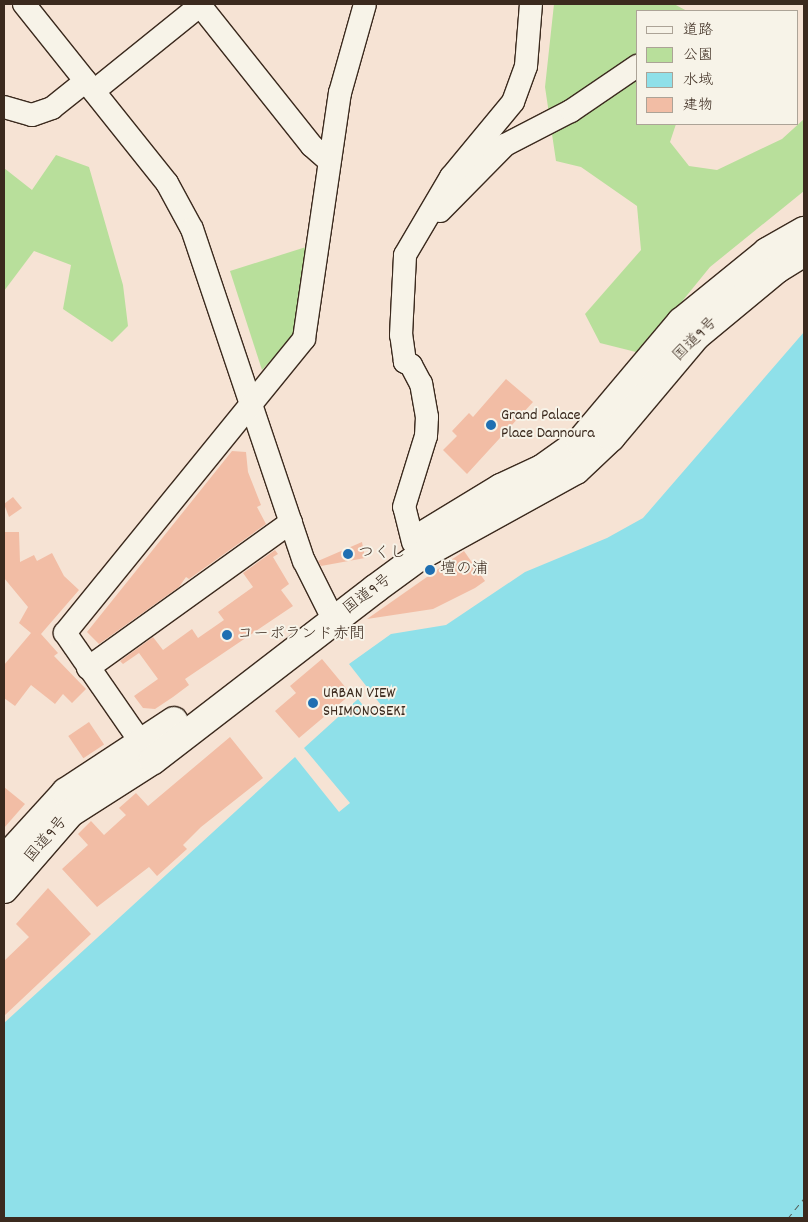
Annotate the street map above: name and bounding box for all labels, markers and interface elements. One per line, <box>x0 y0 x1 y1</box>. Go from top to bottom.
legend <box>636 10 798 125</box>
text: 道路 <box>683 20 713 42</box>
text: 公園 <box>683 45 713 67</box>
text: 水域 <box>683 70 713 92</box>
text: 建物 <box>683 95 713 117</box>
street label: 国道9号 <box>670 314 722 366</box>
place label: Grand Palace Place Dannoura <box>501 406 595 444</box>
marker: Grand Palace Place Dannoura <box>485 419 497 431</box>
place label: つくし <box>358 544 406 564</box>
marker: つくし <box>342 548 354 560</box>
place label: 壇の浦 <box>440 560 488 580</box>
marker: 壇の浦 <box>424 564 436 576</box>
street label: 国道9号 <box>340 571 396 619</box>
place label: コーポランド赤間 <box>237 625 365 645</box>
marker: コーポランド赤間 <box>221 629 233 641</box>
place label: URBAN VIEW SHIMONOSEKI <box>323 684 406 722</box>
marker: URBAN VIEW SHIMONOSEKI <box>307 697 319 709</box>
street label: 国道9号 <box>22 813 72 867</box>

